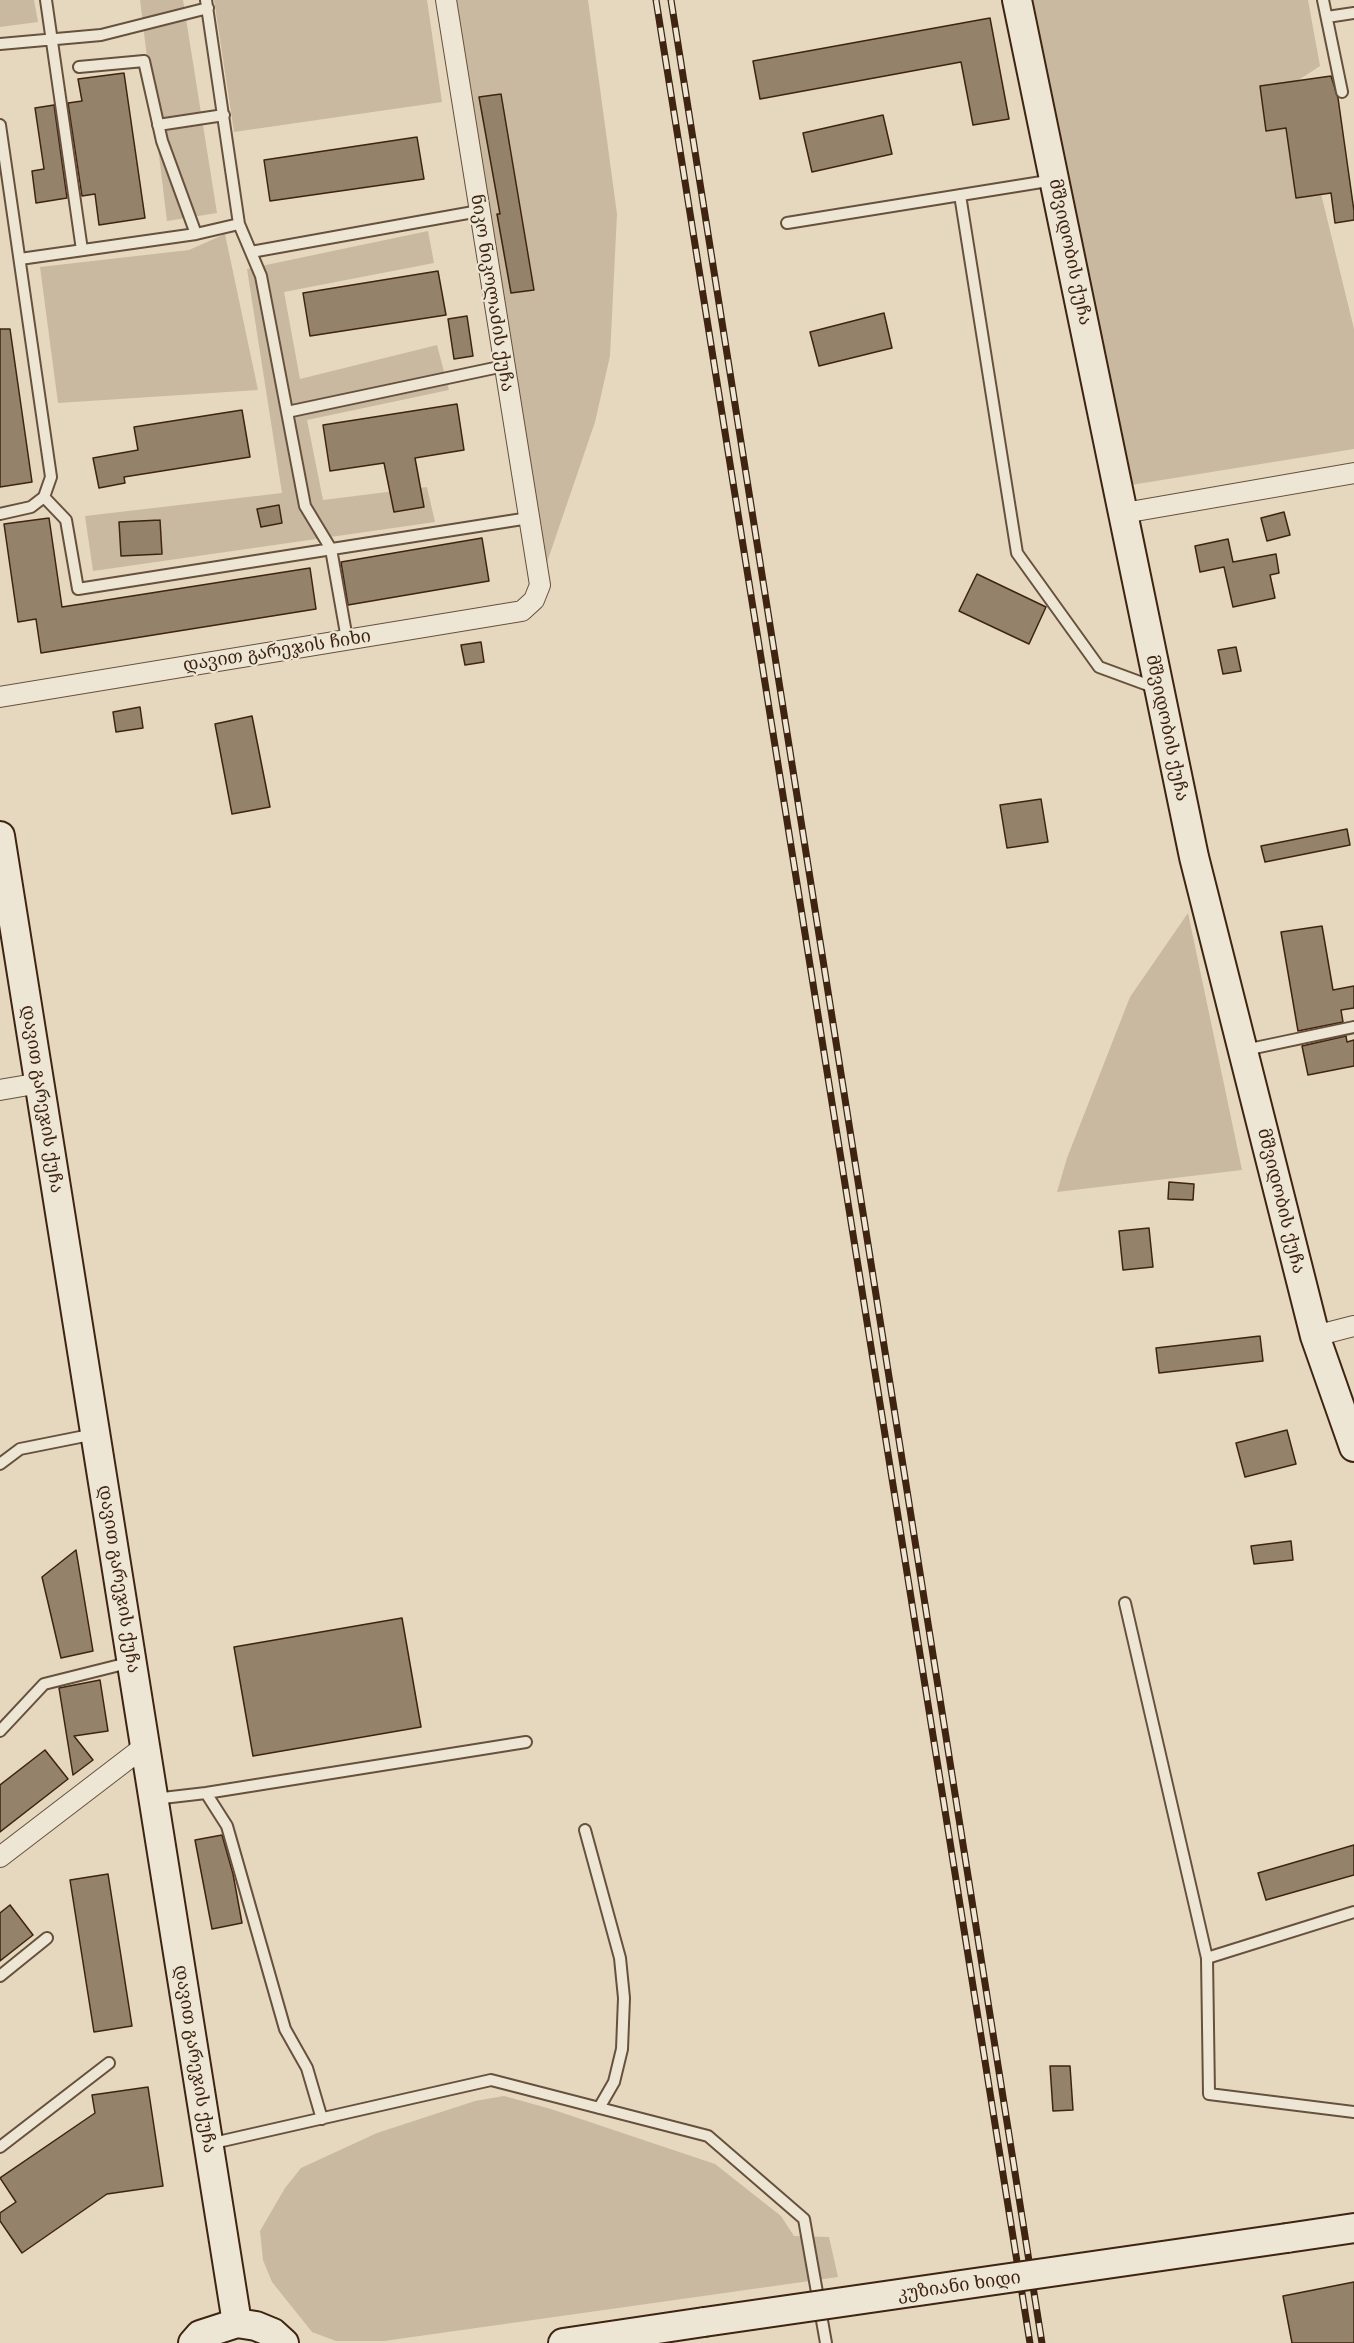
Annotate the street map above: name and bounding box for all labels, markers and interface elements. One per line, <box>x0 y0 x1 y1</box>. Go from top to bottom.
street label: მშვიდობის ქუჩა <box>1044 177 1096 327</box>
street label: ნიკო ნიკოლაძის ქუჩა <box>466 193 518 393</box>
street label: დავით გარეჯის ჩიხი <box>181 625 373 677</box>
street label: მშვიდობის ქუჩა <box>1141 653 1193 803</box>
street label: დავით გარეჯის ქუჩა <box>16 1003 68 1195</box>
street label: მშვიდობის ქუჩა <box>1252 1126 1310 1276</box>
street label: დავით გარეჯის ქუჩა <box>93 1483 145 1675</box>
street label: დავით გარეჯის ქუჩა <box>169 1963 221 2155</box>
street label: კუზიანი ხიდი <box>896 2267 1022 2305</box>

